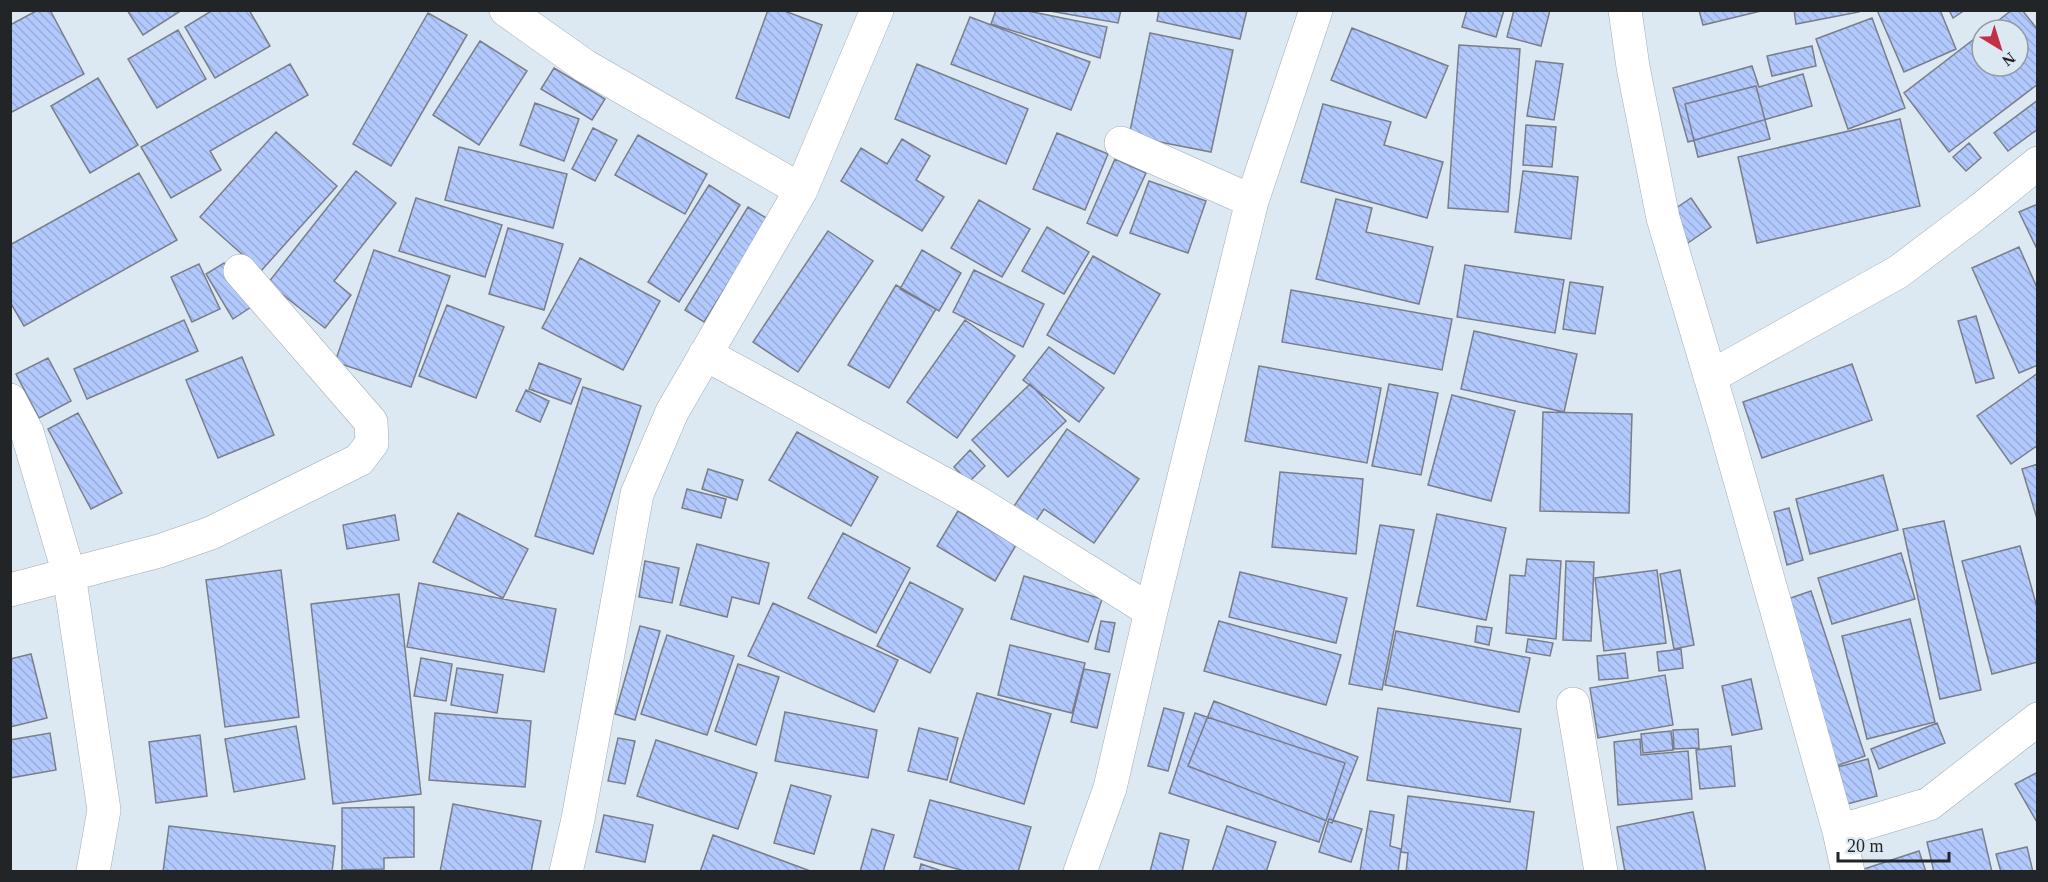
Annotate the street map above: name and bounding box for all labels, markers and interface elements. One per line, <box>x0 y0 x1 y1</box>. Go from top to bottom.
north arrow <box>1970 18 2030 78</box>
text: N <box>1999 49 2019 70</box>
scale bar <box>1838 825 1949 863</box>
text: 20 m <box>1847 836 1884 856</box>

